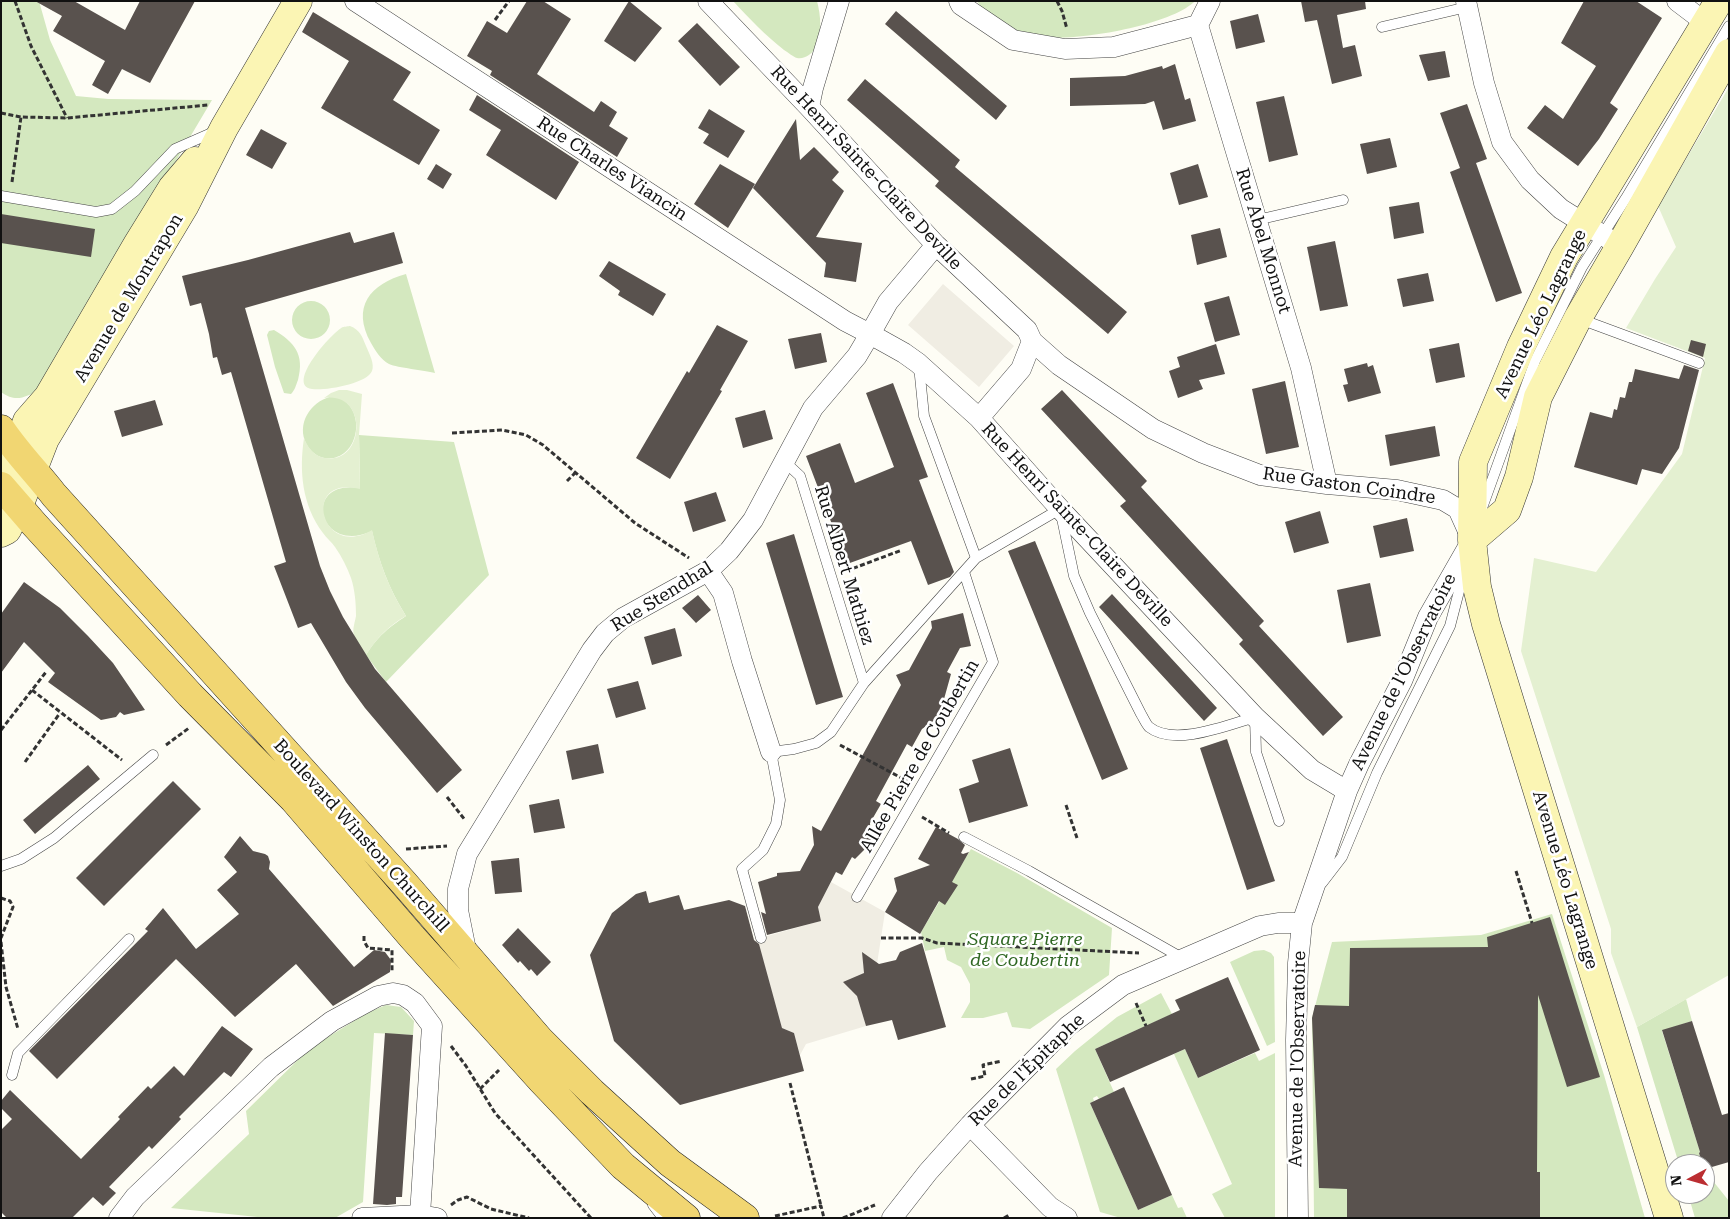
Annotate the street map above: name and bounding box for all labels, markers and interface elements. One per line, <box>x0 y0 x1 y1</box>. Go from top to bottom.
street label: Rue Henri Sainte-Claire Deville <box>766 62 966 274</box>
street label: Rue Charles Viancin <box>533 112 691 226</box>
street label: Rue Abel Monnot <box>1231 166 1295 316</box>
street label: Avenue de Montrapon <box>70 210 188 386</box>
street label: Avenue Léo Lagrange <box>1491 226 1591 402</box>
street label: Rue Henri Sainte-Claire Deville <box>977 419 1177 631</box>
street label: Rue Gaston Coindre <box>1261 463 1437 509</box>
street label: Rue Albert Mathiez <box>809 483 879 647</box>
street label: Rue Stendhal <box>607 557 717 637</box>
street label: Avenue de l'Observatoire <box>1347 570 1461 774</box>
street label: Allée Pierre de Coubertin <box>856 656 984 856</box>
street label: Boulevard Winston Churchill <box>269 735 453 937</box>
street label: Avenue Léo Lagrange <box>1528 788 1602 972</box>
park label: Square Pierre de Coubertin <box>967 929 1083 972</box>
street label: Avenue de l'Observatoire <box>1285 951 1311 1167</box>
street label: Rue de l'Épitaphe <box>965 1009 1089 1131</box>
north arrow <box>1665 1154 1715 1204</box>
text: N <box>1668 1174 1685 1187</box>

